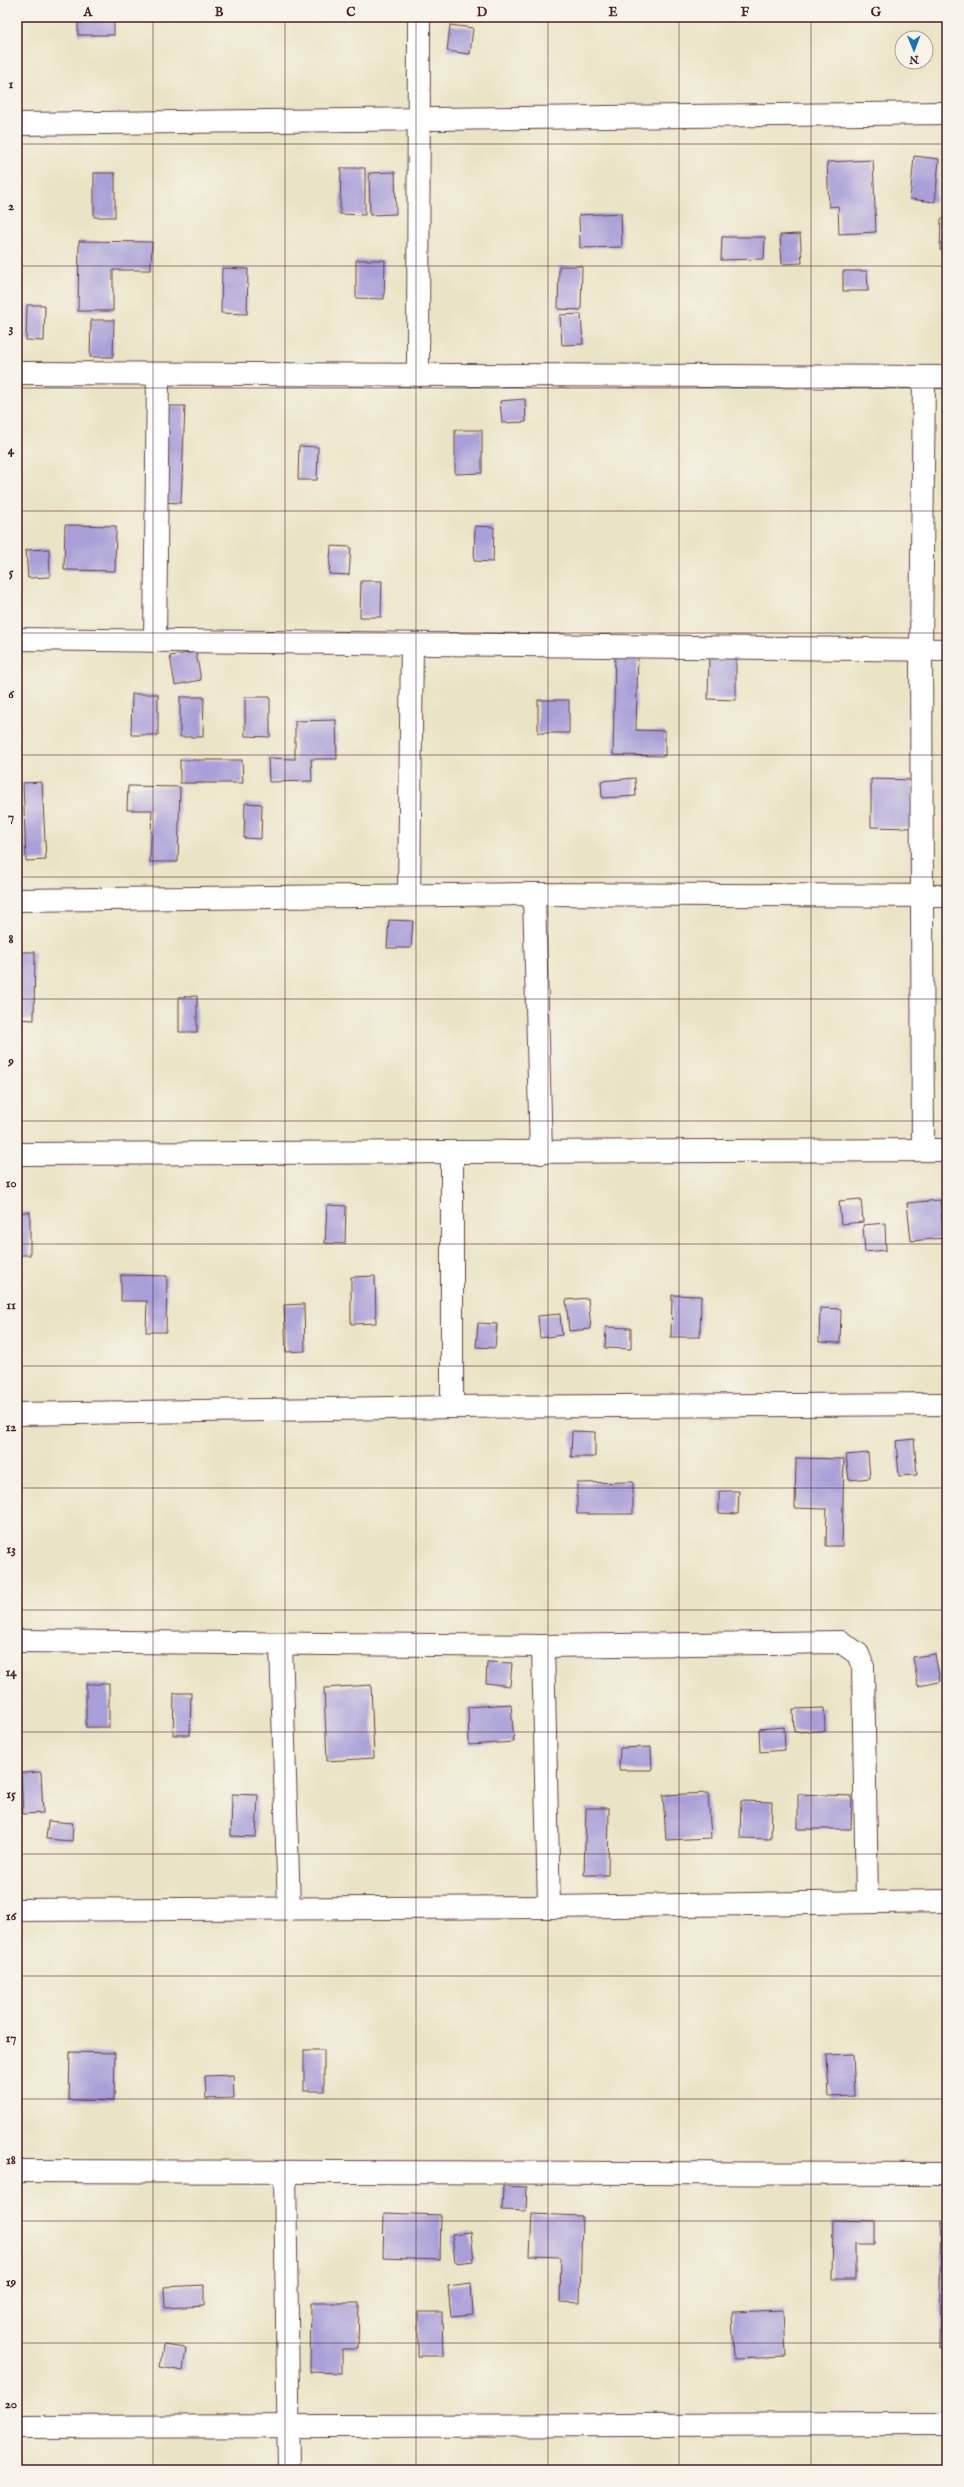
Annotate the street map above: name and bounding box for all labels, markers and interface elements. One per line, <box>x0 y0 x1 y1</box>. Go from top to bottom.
text: A <box>83 4 94 21</box>
text: B <box>215 4 224 21</box>
text: C <box>346 4 356 21</box>
text: D <box>477 4 488 21</box>
text: E <box>608 4 618 21</box>
text: F <box>741 4 750 21</box>
text: G <box>871 4 882 21</box>
north arrow <box>894 30 934 70</box>
text: N <box>909 52 920 66</box>
text: 1 <box>9 76 14 93</box>
text: 2 <box>8 198 14 215</box>
text: 3 <box>9 320 14 337</box>
text: 4 <box>8 442 15 459</box>
text: 5 <box>9 564 14 581</box>
text: 6 <box>8 686 14 703</box>
text: 7 <box>8 809 14 826</box>
text: 8 <box>8 931 14 948</box>
text: 9 <box>7 1053 14 1070</box>
text: 10 <box>5 1175 17 1192</box>
text: 11 <box>6 1297 16 1314</box>
text: 12 <box>6 1419 16 1436</box>
text: 13 <box>6 1541 16 1558</box>
text: 14 <box>5 1664 17 1681</box>
text: 15 <box>6 1786 16 1803</box>
text: 16 <box>6 1908 17 1925</box>
text: 17 <box>6 2030 16 2047</box>
text: 18 <box>6 2152 16 2169</box>
text: 19 <box>6 2274 17 2291</box>
text: 20 <box>5 2396 17 2413</box>

